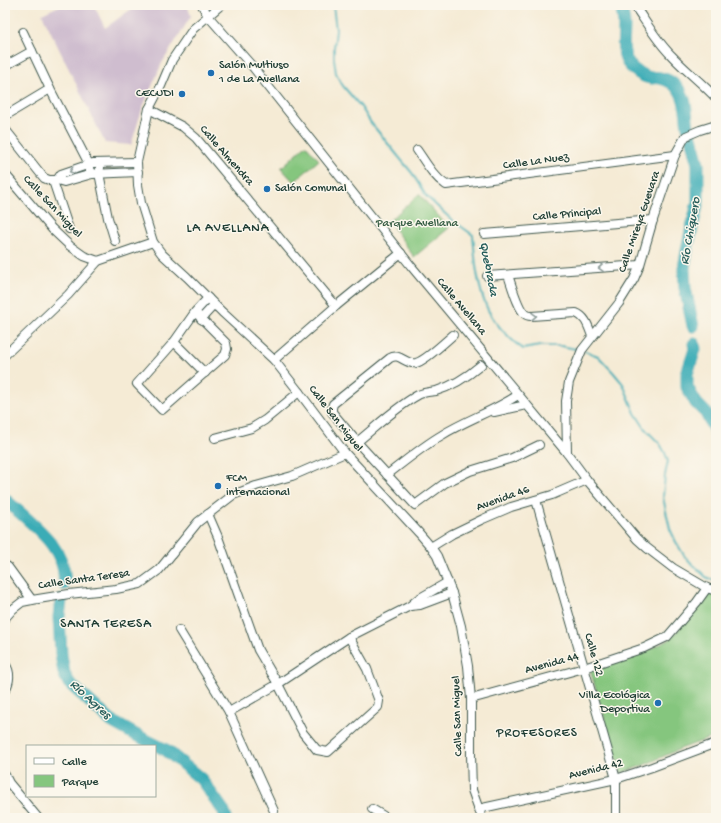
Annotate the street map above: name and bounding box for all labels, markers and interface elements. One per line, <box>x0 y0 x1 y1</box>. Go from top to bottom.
place label: Salón Multiuso 1 de La Avellana <box>218 59 300 87</box>
marker: Salón Multiuso 1 de La Avellana <box>206 68 216 78</box>
place label: CECUDI <box>136 87 174 101</box>
marker: CECUDI <box>177 89 187 99</box>
street label: Calle Almendra <box>196 123 256 189</box>
street label: Calle La Nuez <box>502 150 571 174</box>
one-way arrow <box>68 166 75 174</box>
street label: Calle Mireya Guevara <box>616 169 664 275</box>
street label: Calle San Miguel <box>19 173 85 241</box>
place label: Salón Comunal <box>275 182 347 196</box>
marker: Salón Comunal <box>262 184 272 194</box>
water label: Río Chiquero <box>678 195 705 266</box>
street label: Calle Principal <box>532 205 602 225</box>
park label: Parque Avellana <box>375 217 458 231</box>
district label: LA AVELLANA <box>187 221 270 236</box>
water label: Quebrada <box>475 241 501 298</box>
one-way arrow <box>598 264 604 273</box>
street label: Calle Avellana <box>433 276 489 339</box>
one-way arrow <box>531 311 537 320</box>
street label: Calle San Miguel <box>305 383 366 455</box>
place label: FCM internacional <box>225 472 290 500</box>
marker: FCM internacional <box>213 481 223 491</box>
street label: Avenida 46 <box>475 483 532 515</box>
street label: Calle Santa Teresa <box>37 567 131 593</box>
district label: SANTA TERESA <box>60 617 152 632</box>
street label: Calle 122 <box>580 632 606 678</box>
street label: Avenida 44 <box>524 650 581 678</box>
street label: Calle San Miguel <box>450 675 466 756</box>
water label: Río Agres <box>66 677 115 724</box>
place label: Villa Ecológica Deportiva <box>578 689 650 717</box>
marker: Villa Ecológica Deportiva <box>653 698 663 708</box>
district label: PROFESORES <box>495 726 578 741</box>
legend <box>26 745 156 797</box>
text: Calle <box>62 756 87 770</box>
street label: Avenida 42 <box>568 757 624 783</box>
text: Parque <box>61 776 99 790</box>

